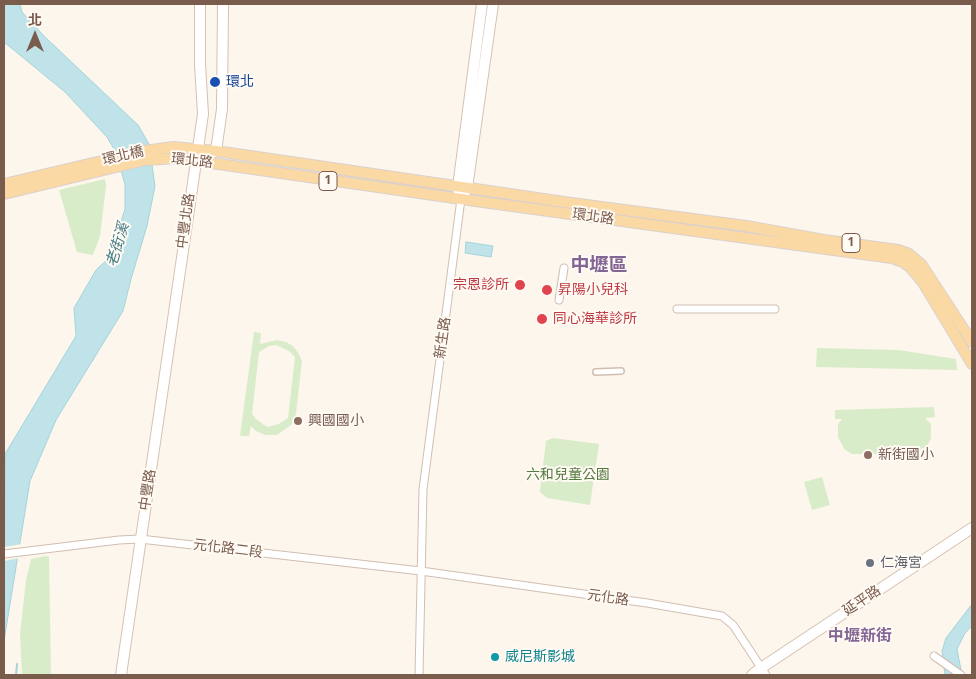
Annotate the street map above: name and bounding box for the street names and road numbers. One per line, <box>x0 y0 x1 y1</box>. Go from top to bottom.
street label: 環北橋 <box>101 143 145 169</box>
street label: 環北路 <box>170 150 214 172</box>
road number: 1 <box>319 172 337 190</box>
street label: 中豐北路 <box>174 192 198 250</box>
street label: 環北路 <box>571 206 615 228</box>
road number: 1 <box>842 234 860 252</box>
street label: 新生路 <box>432 316 454 360</box>
street label: 中豐路 <box>136 468 160 512</box>
street label: 元化路二段 <box>192 536 264 562</box>
street label: 延平路 <box>840 582 884 620</box>
street label: 元化路 <box>586 587 630 609</box>

